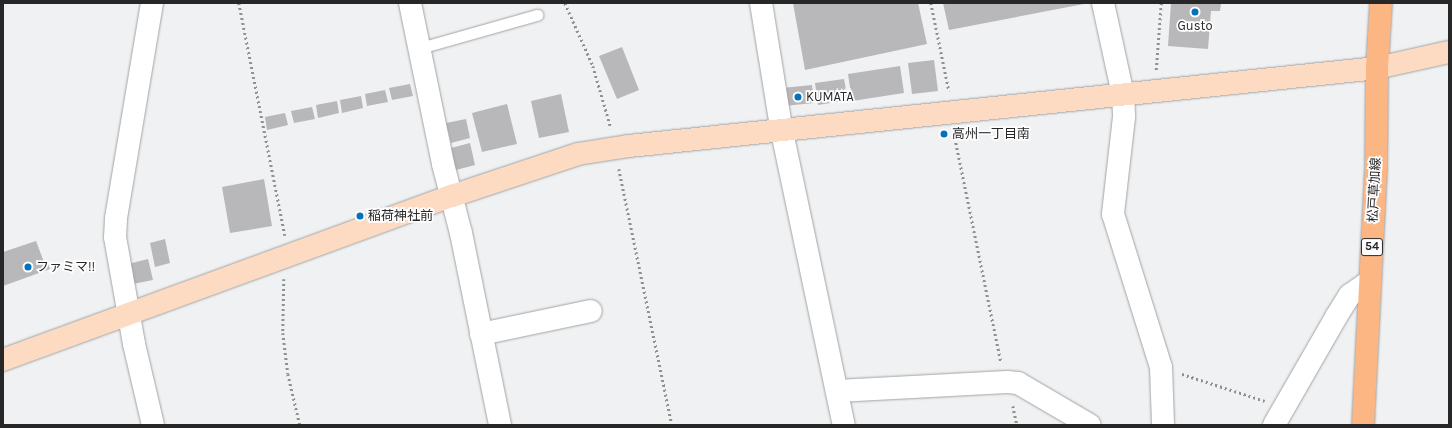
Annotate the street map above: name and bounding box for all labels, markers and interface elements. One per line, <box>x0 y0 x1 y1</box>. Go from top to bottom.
marker: Gusto <box>1190 7 1200 17</box>
place label: Gusto <box>1177 18 1213 34</box>
place label: KUMATA <box>806 89 854 105</box>
marker: KUMATA <box>793 92 803 102</box>
place label: 高州一丁目南 <box>952 126 1030 142</box>
marker: 高州一丁目南 <box>939 129 949 139</box>
street label: 松戸草加線 <box>1366 157 1384 223</box>
place label: 稲荷神社前 <box>368 208 433 224</box>
marker: 稲荷神社前 <box>355 211 365 221</box>
road number: 54 <box>1360 237 1384 257</box>
place label: ファミマ!! <box>36 259 95 275</box>
marker: ファミマ!! <box>23 262 33 272</box>

